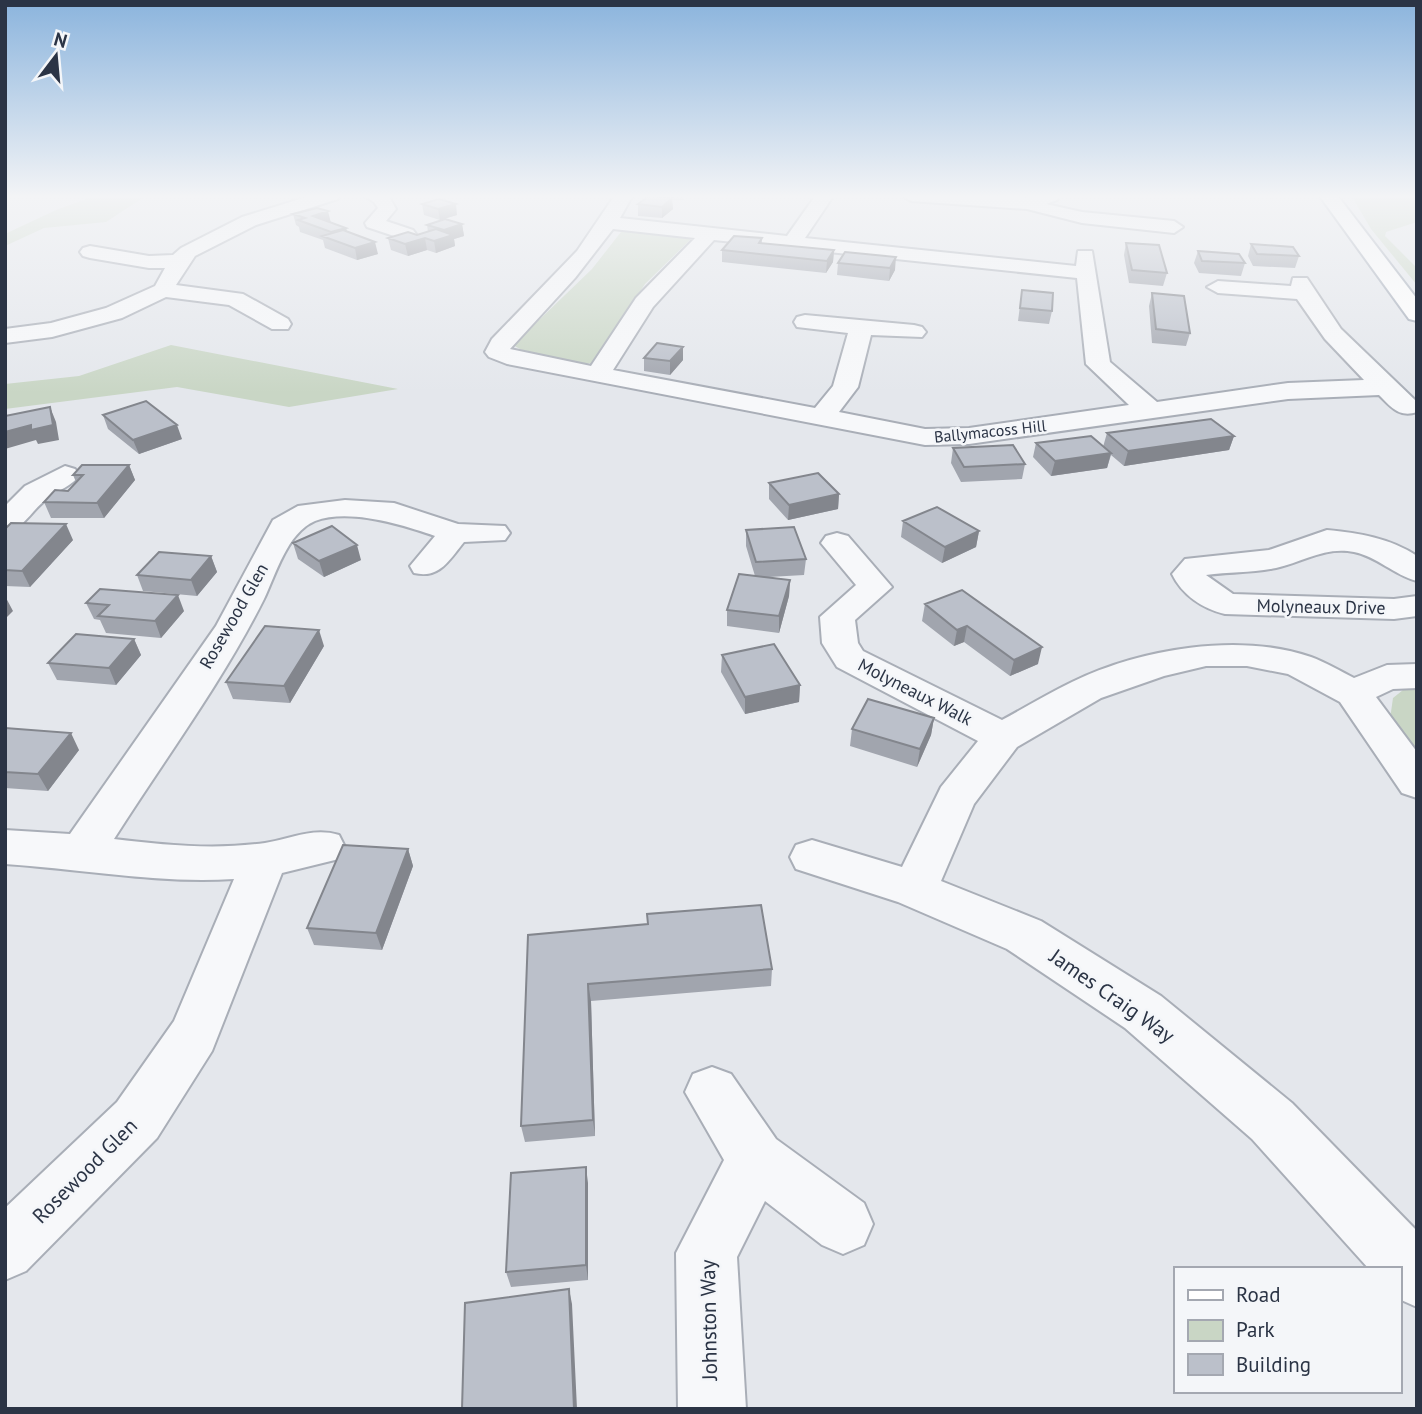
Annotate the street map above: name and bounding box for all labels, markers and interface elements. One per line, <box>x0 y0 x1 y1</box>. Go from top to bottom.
north arrow <box>21 21 91 91</box>
text: N <box>51 26 70 53</box>
street label: Ballymacoss Hill <box>933 415 1047 447</box>
street label: Rosewood Glen <box>194 559 273 673</box>
street label: Molyneaux Drive <box>1256 594 1386 619</box>
street label: Molyneaux Walk <box>854 653 977 730</box>
street label: James Craig Way <box>1044 942 1180 1049</box>
street label: Rosewood Glen <box>26 1112 143 1229</box>
street label: Johnston Way <box>694 1259 723 1382</box>
legend <box>1174 1267 1401 1393</box>
text: Road <box>1236 1281 1280 1308</box>
text: Park <box>1236 1316 1275 1343</box>
text: Building <box>1236 1351 1311 1378</box>

